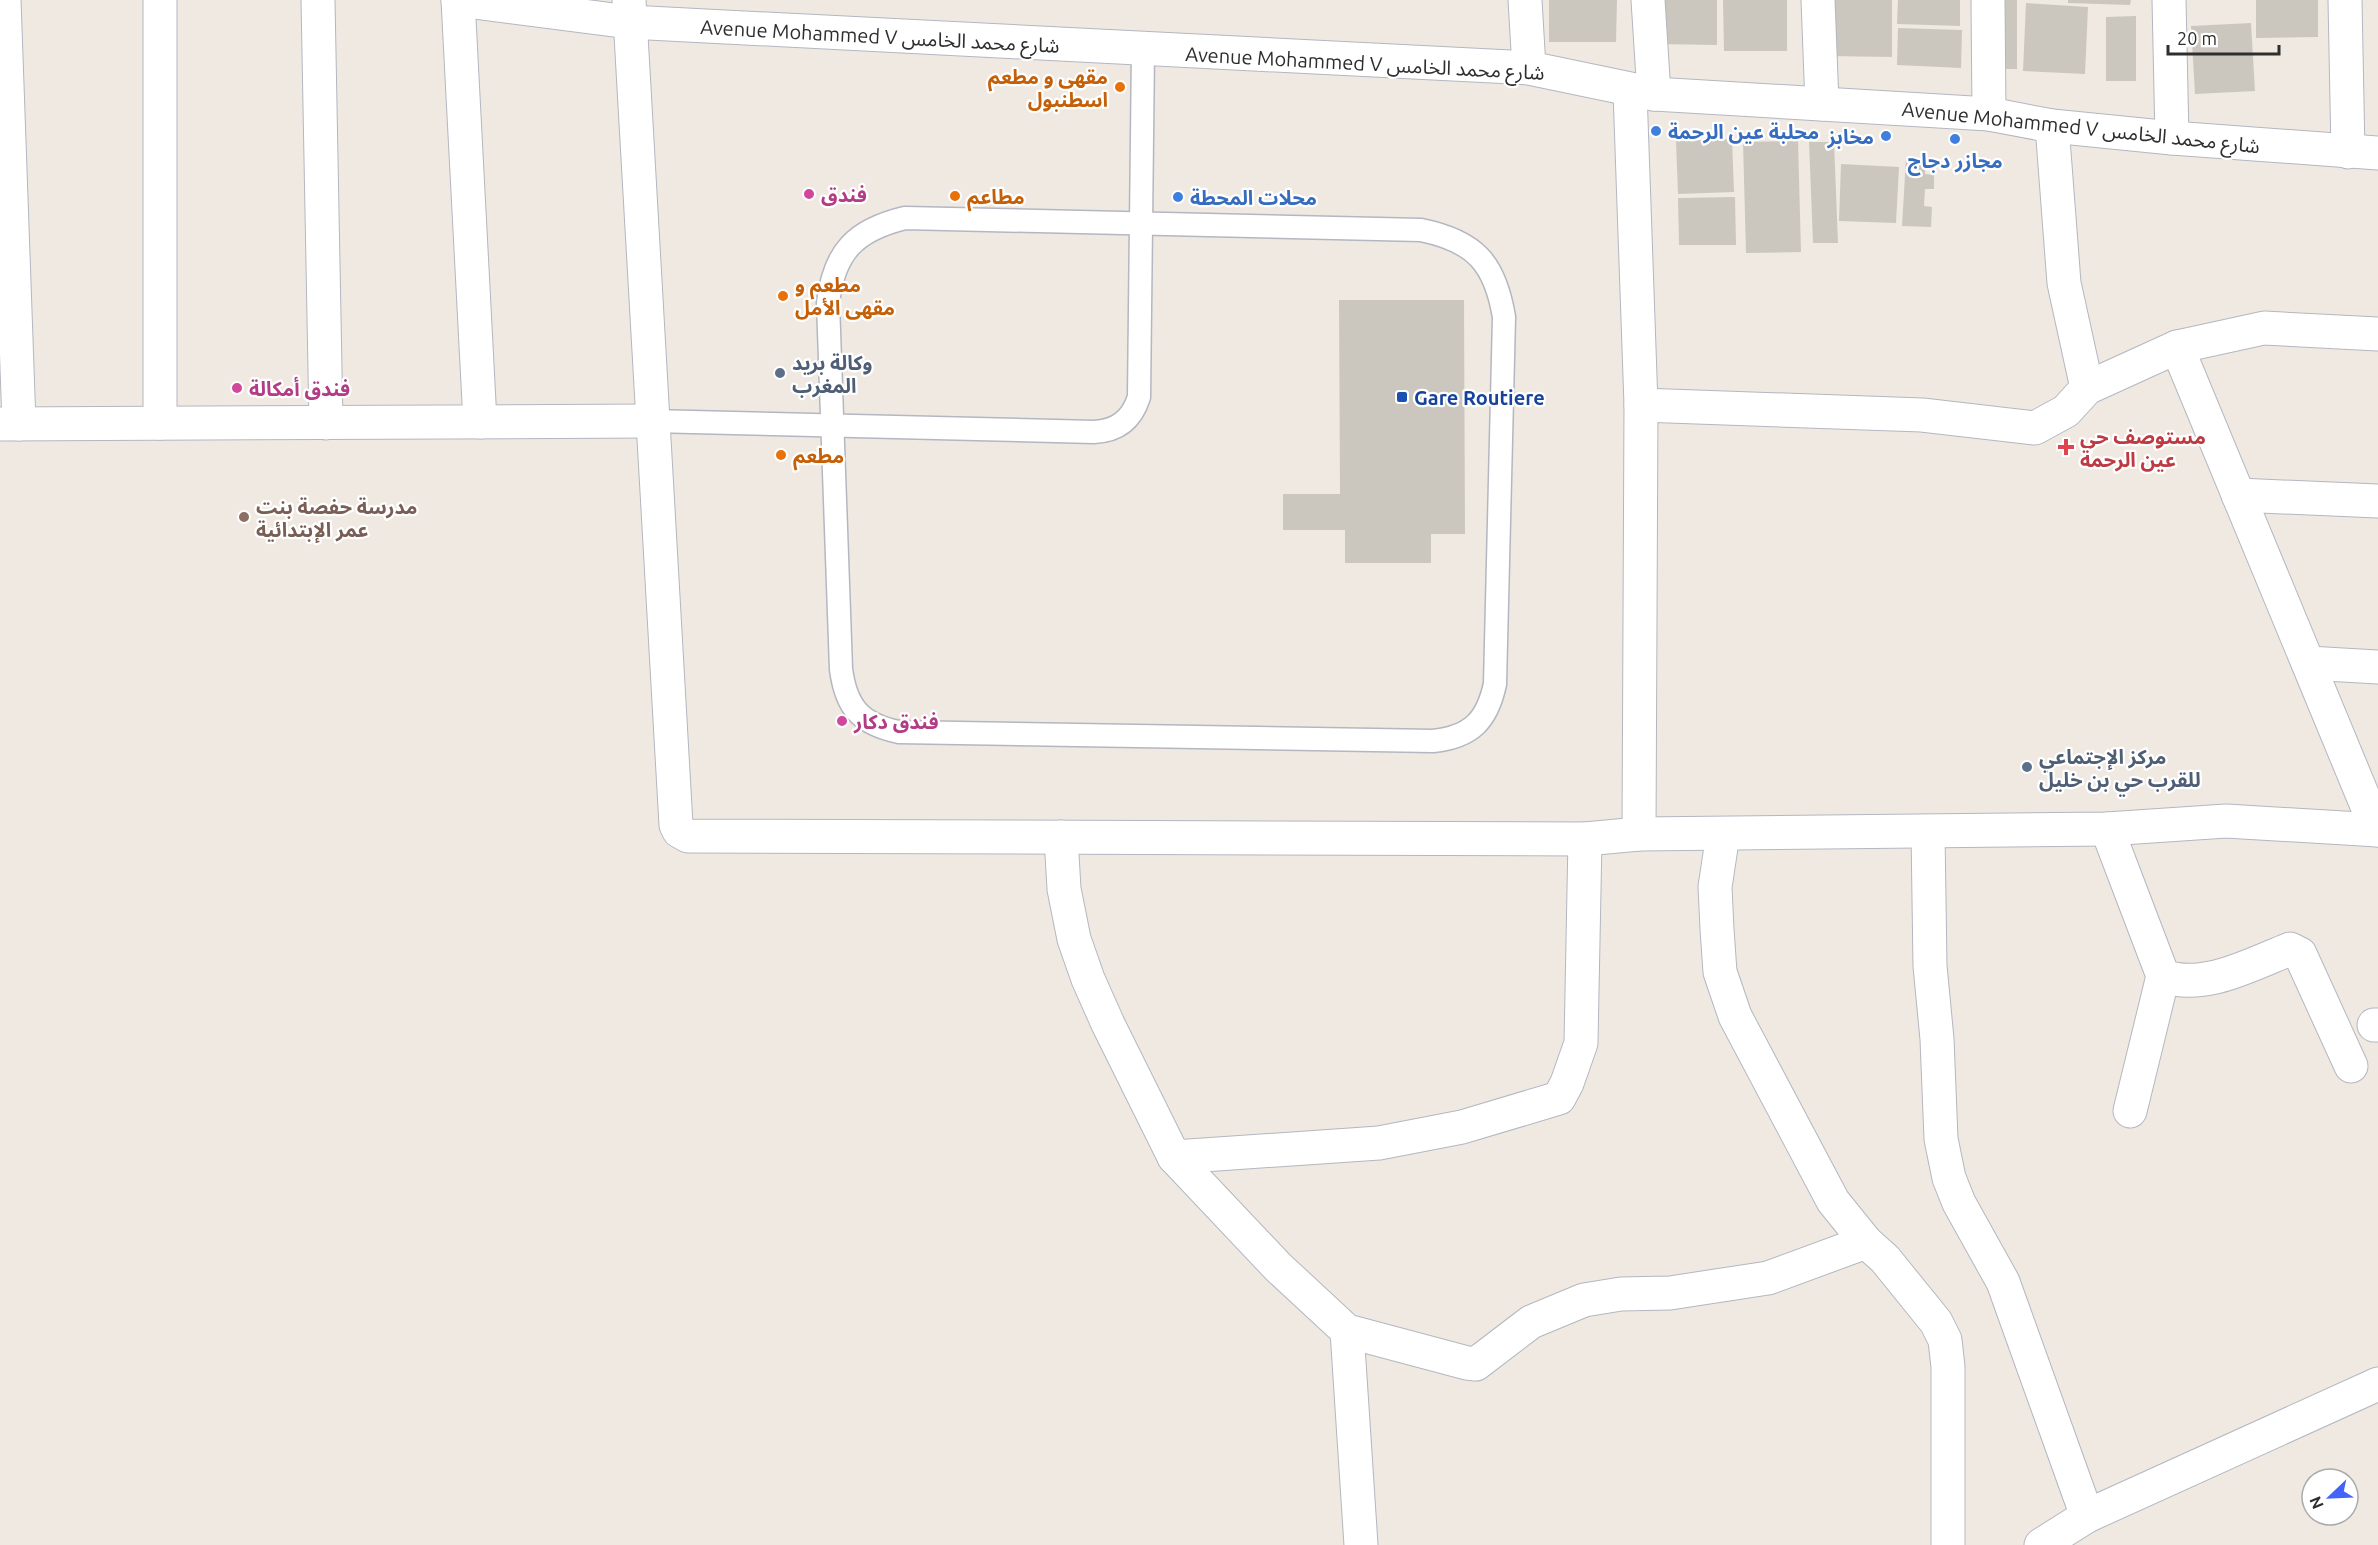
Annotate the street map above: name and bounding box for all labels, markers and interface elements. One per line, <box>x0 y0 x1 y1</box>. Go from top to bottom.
street label: Avenue Mohammed V شارع محمد الخامس <box>700 15 1060 61</box>
scale bar <box>2168 18 2279 56</box>
text: 20 m <box>2177 28 2217 48</box>
street label: Avenue Mohammed V شارع محمد الخامس <box>1185 42 1545 88</box>
place label: مقهى و مطعم اسطنبول <box>988 65 1108 112</box>
marker: مقهى و مطعم اسطنبول <box>1113 80 1127 94</box>
street label: Avenue Mohammed V شارع محمد الخامس <box>1900 97 2261 161</box>
place label: محلبة عين الرحمة <box>1668 120 1819 144</box>
marker: محلبة عين الرحمة <box>1649 124 1663 138</box>
place label: مخابز <box>1827 125 1874 149</box>
marker: مخابز <box>1879 129 1893 143</box>
marker: مجازر دجاج <box>1948 132 1962 146</box>
place label: مجازر دجاج <box>1907 149 2003 176</box>
place label: فندق <box>821 183 867 206</box>
place label: مطاعم <box>967 185 1025 212</box>
place label: محلات المحطة <box>1190 186 1317 209</box>
marker: فندق <box>802 187 816 201</box>
marker: مطاعم <box>948 189 962 203</box>
marker: محلات المحطة <box>1171 190 1185 204</box>
place label: مطعم و مقهى الأمل <box>795 273 895 320</box>
marker: مطعم و مقهى الأمل <box>776 289 790 303</box>
place label: وكالة بريد المغرب <box>792 351 873 398</box>
marker: وكالة بريد المغرب <box>773 366 787 380</box>
place label: فندق أمكالة <box>249 376 350 400</box>
marker: فندق أمكالة <box>230 381 244 395</box>
place label: Gare Routiere <box>1414 386 1545 409</box>
marker: Gare Routiere <box>1395 390 1409 404</box>
place label: مستوصف حي عين الرحمة <box>2080 425 2206 472</box>
marker: مستوصف حي عين الرحمة <box>2057 438 2075 456</box>
place label: مطعم <box>793 444 844 471</box>
marker: مطعم <box>774 448 788 462</box>
place label: مدرسة حفصة بنت عمر الإبتدائية <box>256 495 417 544</box>
marker: مدرسة حفصة بنت عمر الإبتدائية <box>237 510 251 524</box>
place label: فندق دكار <box>853 710 939 734</box>
marker: فندق دكار <box>835 714 849 728</box>
place label: مركز الإجتماعي للقرب حي بن خليل <box>2039 745 2201 796</box>
marker: مركز الإجتماعي للقرب حي بن خليل <box>2020 760 2034 774</box>
north arrow <box>2300 1467 2360 1527</box>
text: N <box>2306 1494 2327 1512</box>

